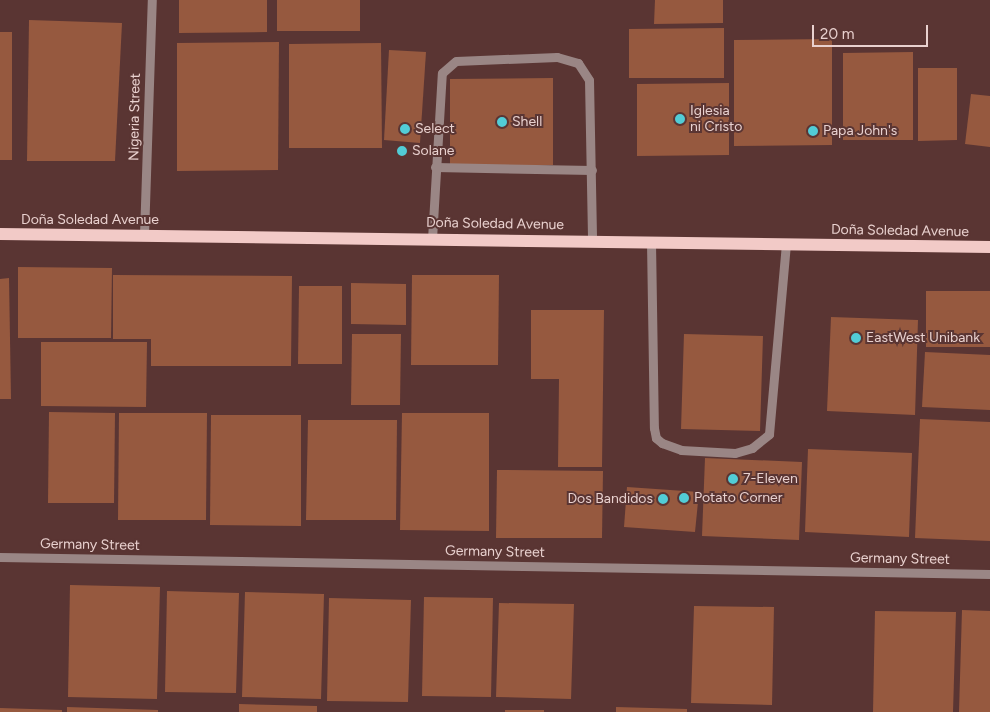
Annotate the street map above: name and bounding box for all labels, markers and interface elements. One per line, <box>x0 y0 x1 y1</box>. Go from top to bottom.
scale bar <box>815 15 931 47</box>
text: 20 m <box>820 25 854 43</box>
street label: Nigeria Street <box>126 73 144 161</box>
place label: Iglesia ni Cristo <box>690 103 742 136</box>
marker: Iglesia ni Cristo <box>674 113 686 125</box>
place label: Shell <box>512 114 542 130</box>
marker: Shell <box>496 116 508 128</box>
place label: Select <box>415 121 455 137</box>
marker: Select <box>399 123 411 135</box>
place label: Papa John's <box>823 123 897 139</box>
marker: Papa John's <box>807 125 819 137</box>
place label: Solane <box>412 143 454 159</box>
marker: Solane <box>396 145 408 157</box>
street label: Doña Soledad Avenue <box>21 212 159 228</box>
street label: Doña Soledad Avenue <box>426 214 564 234</box>
street label: Doña Soledad Avenue <box>831 221 969 241</box>
place label: EastWest Unibank <box>866 330 980 346</box>
marker: EastWest Unibank <box>850 332 862 344</box>
place label: 7-Eleven <box>743 471 798 487</box>
marker: 7-Eleven <box>727 473 739 485</box>
place label: Potato Corner <box>694 490 782 506</box>
place label: Dos Bandidos <box>567 491 653 507</box>
marker: Potato Corner <box>678 492 690 504</box>
marker: Dos Bandidos <box>657 493 669 505</box>
street label: Germany Street <box>40 536 140 554</box>
street label: Germany Street <box>445 543 545 561</box>
street label: Germany Street <box>850 550 950 568</box>

